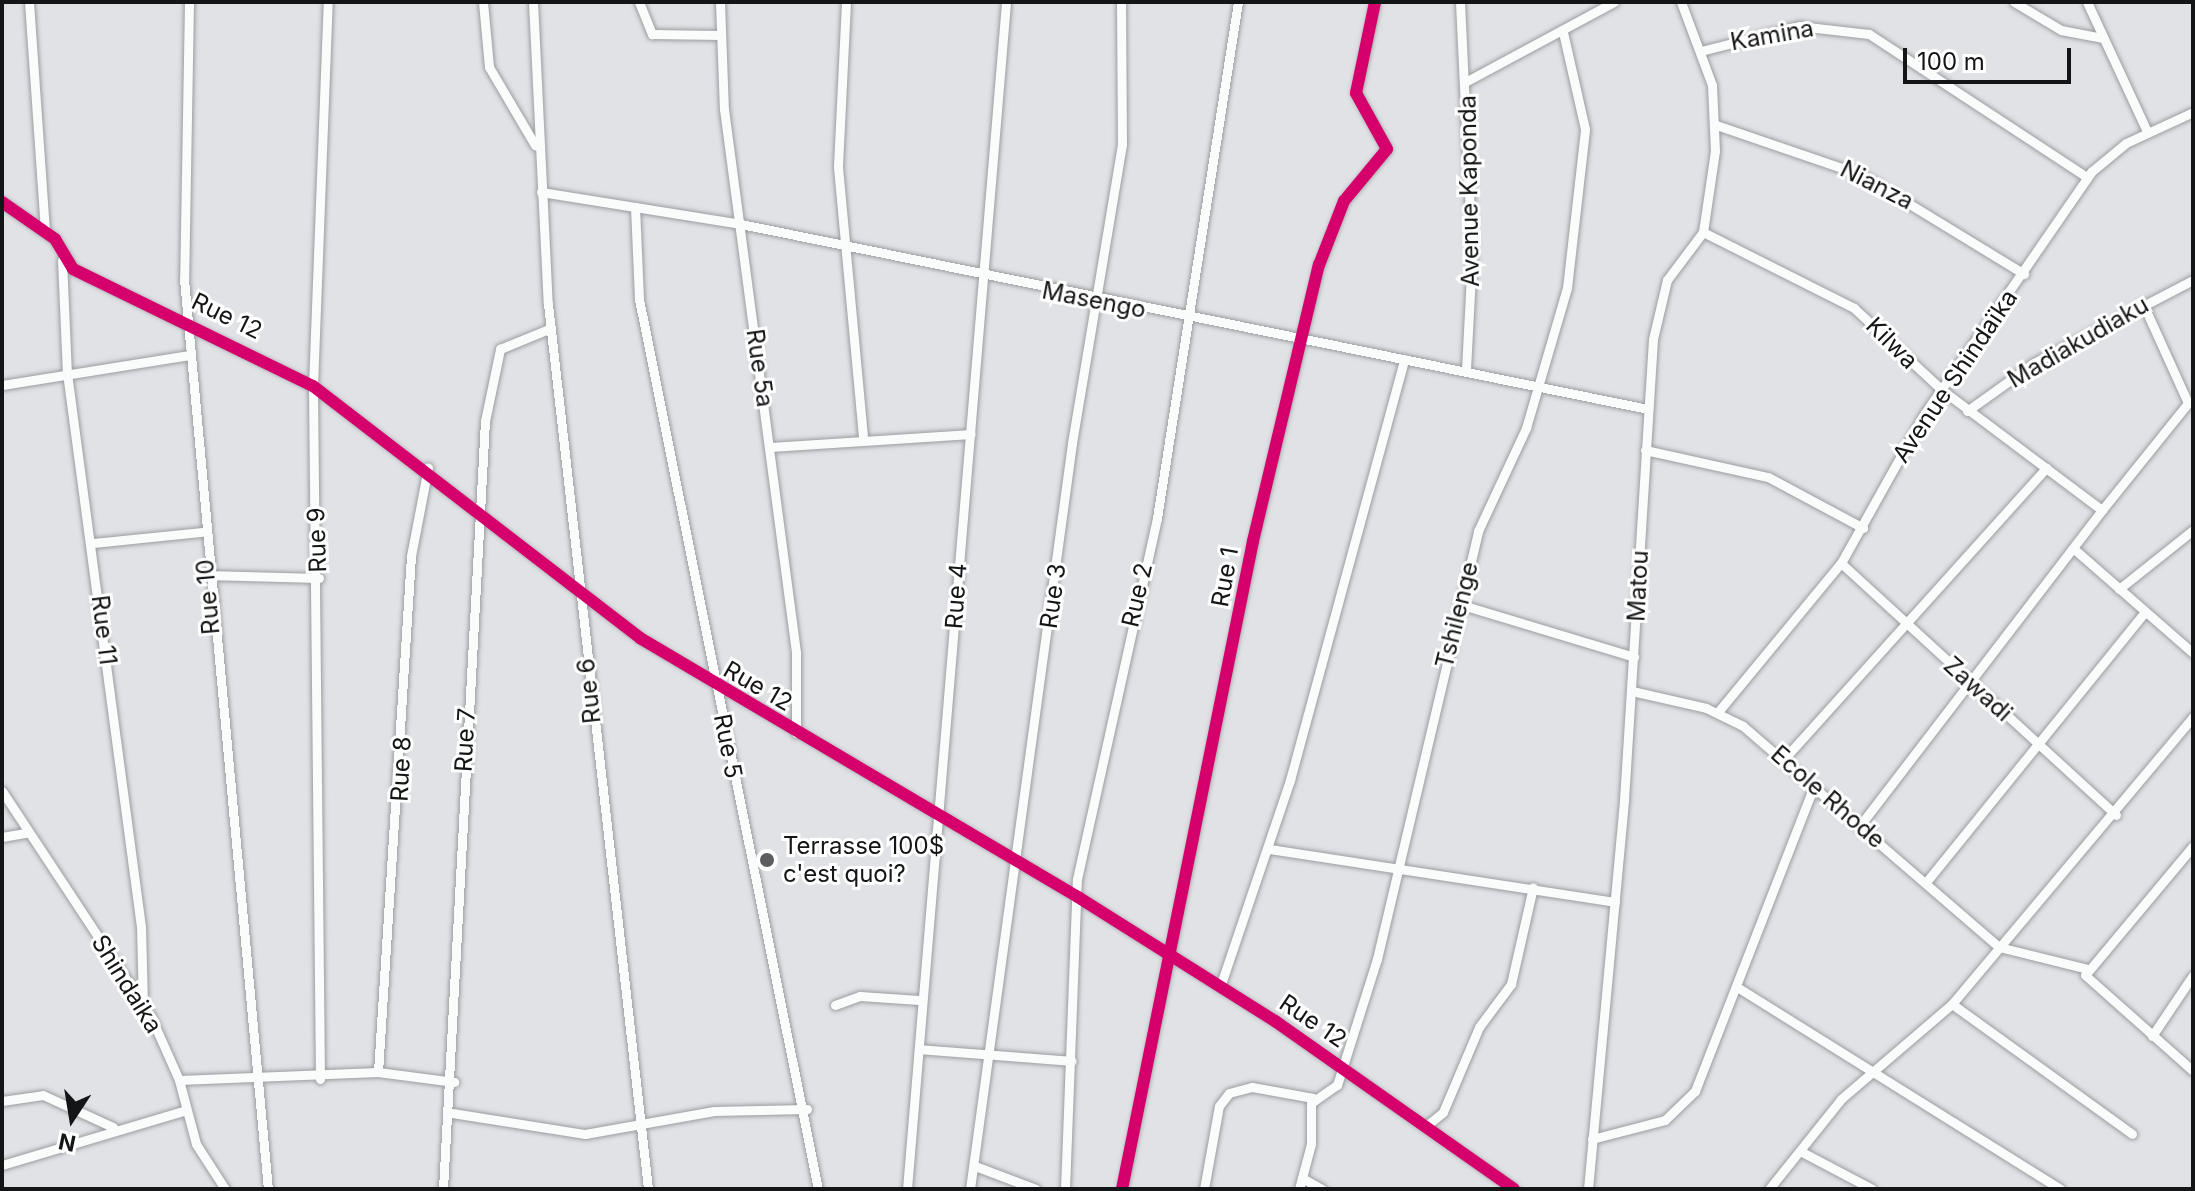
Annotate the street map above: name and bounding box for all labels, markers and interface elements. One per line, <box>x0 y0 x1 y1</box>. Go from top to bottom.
street label: Kamina <box>1728 14 1816 56</box>
scale bar <box>1907 32 2075 82</box>
text: 100 m <box>1917 47 1985 76</box>
street label: Avenue Kaponda <box>1453 95 1485 287</box>
street label: Nianza <box>1836 154 1918 216</box>
street label: Masengo <box>1040 276 1148 324</box>
street label: Avenue Shindaïka <box>1887 284 2023 468</box>
street label: Rue 12 <box>187 287 267 345</box>
street label: Madiakudiaku <box>2002 290 2154 394</box>
street label: Kilwa <box>1860 311 1924 375</box>
street label: Rue 5a <box>740 327 780 409</box>
street label: Rue 9 <box>301 507 333 573</box>
street label: Rue 1 <box>1206 545 1244 609</box>
street label: Matou <box>1622 550 1654 622</box>
street label: Rue 10 <box>190 558 226 636</box>
street label: Tshilenge <box>1430 559 1484 671</box>
street label: Rue 2 <box>1116 560 1158 630</box>
street label: Rue 4 <box>939 562 973 630</box>
street label: Rue 3 <box>1034 562 1072 630</box>
street label: Rue 11 <box>85 594 123 666</box>
street label: Zawadi <box>1938 651 2018 727</box>
street label: Rue 12 <box>718 655 798 717</box>
street label: Rue 6 <box>571 657 607 725</box>
street label: Rue 7 <box>449 707 481 773</box>
street label: Rue 5 <box>708 711 748 781</box>
street label: Rue 8 <box>385 736 417 802</box>
street label: Ecole Rhode <box>1765 740 1891 854</box>
place label: Terrasse 100$ c'est quoi? <box>783 832 944 888</box>
marker: Terrasse 100$ c'est quoi? <box>758 851 776 869</box>
street label: Shindaika <box>86 930 168 1038</box>
street label: Rue 12 <box>1274 988 1352 1054</box>
north arrow <box>32 1079 112 1159</box>
text: N <box>56 1128 78 1157</box>

